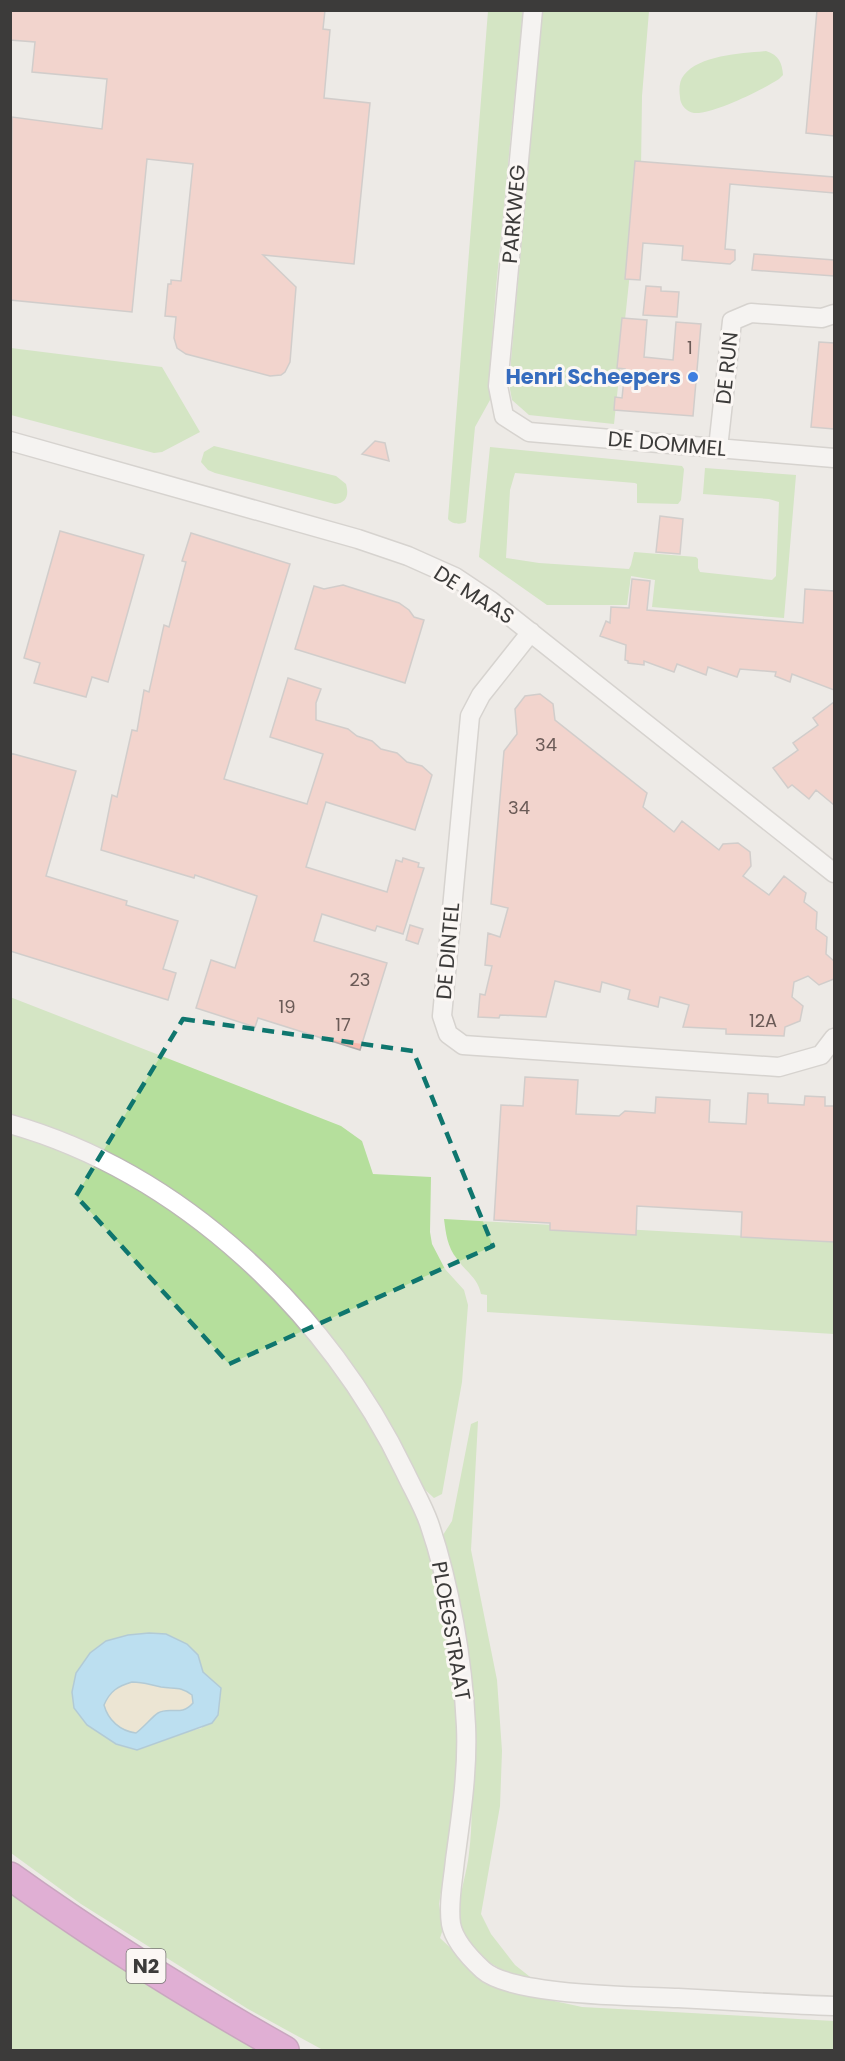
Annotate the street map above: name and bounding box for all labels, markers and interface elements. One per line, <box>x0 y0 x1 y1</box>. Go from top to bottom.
street label: PARKWEG <box>495 163 532 265</box>
street label: DE RUN <box>708 330 745 406</box>
house number: 1 <box>687 335 693 360</box>
place label: Henri Scheepers <box>505 362 681 391</box>
marker: Henri Scheepers <box>686 370 700 384</box>
street label: DE DOMMEL <box>607 424 727 463</box>
street label: DE MAAS <box>428 558 520 631</box>
house number: 34 <box>535 732 557 757</box>
house number: 34 <box>508 795 530 820</box>
street label: DE DINTEL <box>429 901 466 1001</box>
house number: 23 <box>350 967 370 992</box>
house number: 19 <box>278 994 296 1019</box>
house number: 12A <box>749 1008 777 1033</box>
house number: 17 <box>335 1012 351 1037</box>
street label: PLOEGSTRAAT <box>425 1559 478 1703</box>
road number: N2 <box>126 1949 166 1983</box>

